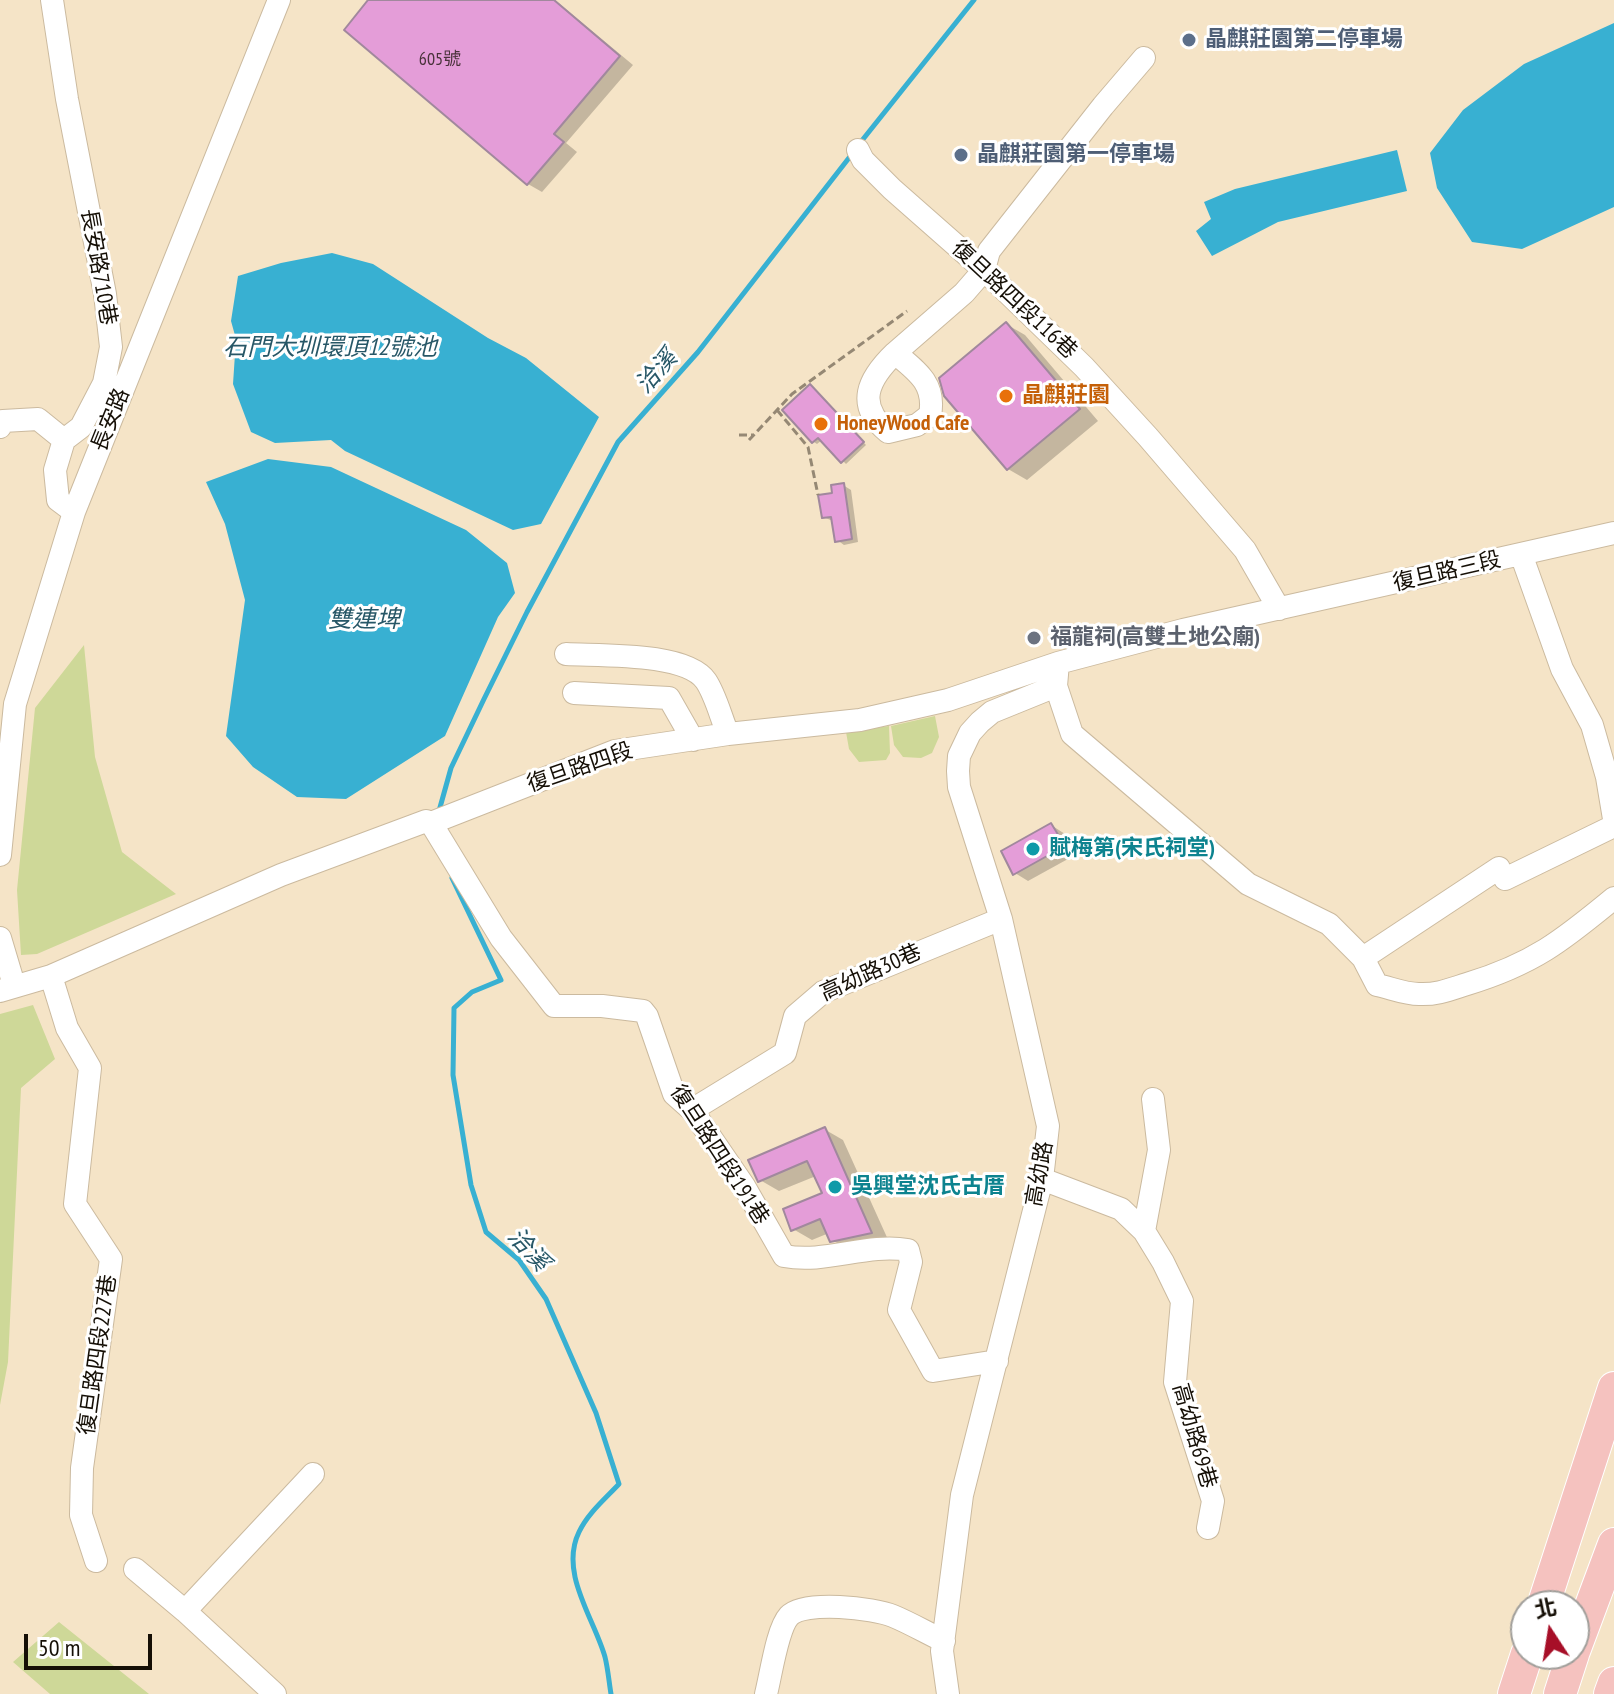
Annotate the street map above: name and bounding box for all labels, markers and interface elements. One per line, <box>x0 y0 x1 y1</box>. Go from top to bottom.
place label: 晶麒莊園第二停車場 <box>1205 27 1403 53</box>
marker: 晶麒莊園第二停車場 <box>1180 31 1198 49</box>
house number: 605號 <box>419 49 461 71</box>
place label: 晶麒莊園第一停車場 <box>977 142 1175 168</box>
marker: 晶麒莊園第一停車場 <box>952 146 970 164</box>
street label: 長安路710巷 <box>75 207 121 327</box>
street label: 復旦路四段116巷 <box>946 235 1082 365</box>
water label: 石門大圳環頂12號池 <box>223 334 437 362</box>
water label: 洽溪 <box>630 345 684 399</box>
place label: 晶麒莊園 <box>1022 383 1110 409</box>
street label: 長安路 <box>86 384 136 456</box>
marker: 晶麒莊園 <box>997 387 1015 405</box>
place label: HoneyWood Cafe <box>837 411 969 437</box>
marker: HoneyWood Cafe <box>812 415 830 433</box>
street label: 復旦路三段 <box>1390 547 1504 597</box>
water label: 雙連埤 <box>328 606 400 634</box>
place label: 福龍祠(高雙土地公廟) <box>1050 625 1260 651</box>
marker: 福龍祠(高雙土地公廟) <box>1025 629 1043 647</box>
street label: 復旦路四段 <box>524 738 636 798</box>
place label: 賦梅第(宋氏祠堂) <box>1049 836 1215 862</box>
marker: 賦梅第(宋氏祠堂) <box>1024 840 1042 858</box>
street label: 高幼路30巷 <box>816 939 926 1007</box>
street label: 復旦路四段191巷 <box>664 1080 774 1230</box>
street label: 高幼路 <box>1021 1139 1059 1209</box>
place label: 吳興堂沈氏古厝 <box>851 1174 1005 1200</box>
marker: 吳興堂沈氏古厝 <box>826 1178 844 1196</box>
water label: 洽溪 <box>501 1223 555 1277</box>
street label: 復旦路四段227巷 <box>74 1273 122 1437</box>
street label: 高幼路69巷 <box>1166 1381 1222 1491</box>
north arrow <box>1510 1590 1590 1670</box>
text: 北 <box>1532 1592 1559 1624</box>
scale bar <box>28 1618 156 1668</box>
text: 50 m <box>38 1632 80 1663</box>

